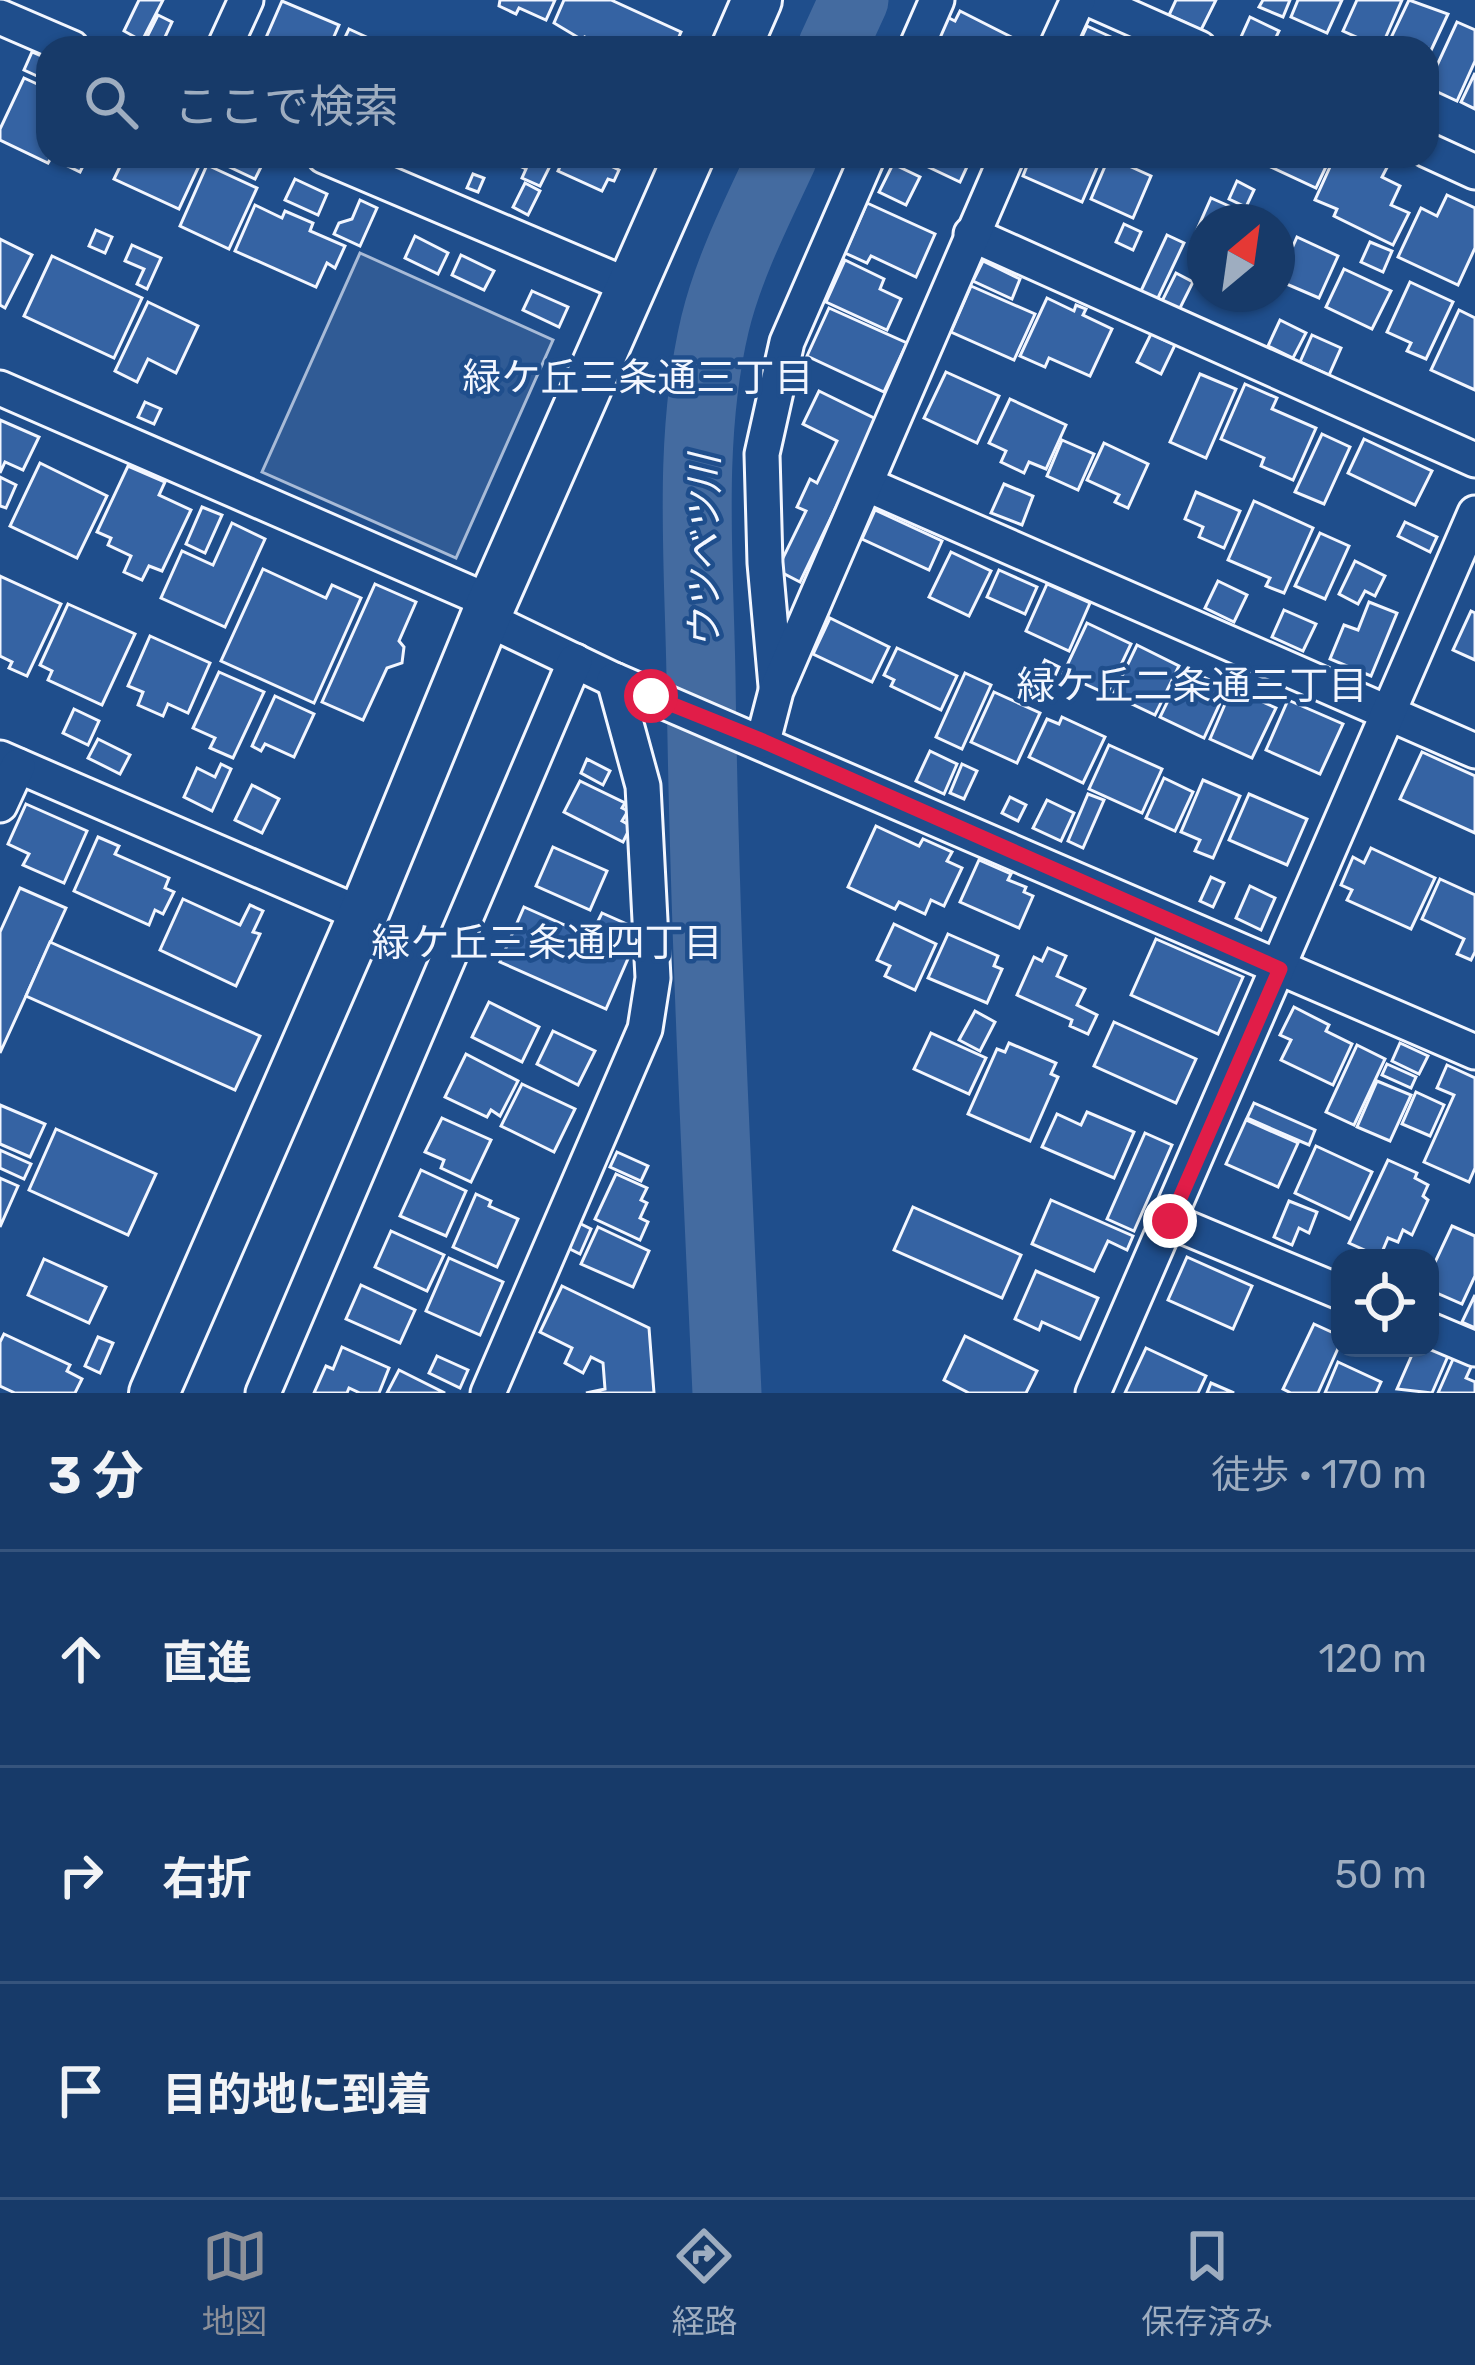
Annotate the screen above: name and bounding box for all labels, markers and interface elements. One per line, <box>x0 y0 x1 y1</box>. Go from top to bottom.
search box <box>36 36 1439 168</box>
icon: search <box>78 69 144 135</box>
text: ここで検索 <box>174 80 399 133</box>
north arrow <box>1187 204 1295 312</box>
district label: 緑ケ丘三条通三丁目 <box>462 355 814 401</box>
water label: ウツベツ川 <box>682 451 728 650</box>
district label: 緑ケ丘二条通三丁目 <box>1016 663 1368 709</box>
route start <box>624 669 678 723</box>
district label: 緑ケ丘三条通四丁目 <box>371 920 723 966</box>
route end <box>1143 1194 1197 1248</box>
map controls <box>1331 1249 1439 1357</box>
button: locate <box>1331 1249 1439 1357</box>
text: 3 分 <box>48 1445 143 1506</box>
text: 徒歩 · 170 m <box>1211 1452 1427 1498</box>
icon: ahead <box>48 1626 114 1692</box>
text: 直進 <box>162 1636 252 1689</box>
text: 120 m <box>1318 1636 1427 1682</box>
icon: right <box>48 1842 114 1908</box>
text: 右折 <box>162 1852 252 1905</box>
text: 50 m <box>1335 1852 1427 1898</box>
icon: arrive <box>48 2058 114 2124</box>
text: 目的地に到着 <box>162 2068 432 2121</box>
tab: 地図 <box>202 2223 268 2343</box>
tab: 経路 <box>671 2223 737 2343</box>
tab: 保存済み <box>1141 2223 1273 2343</box>

